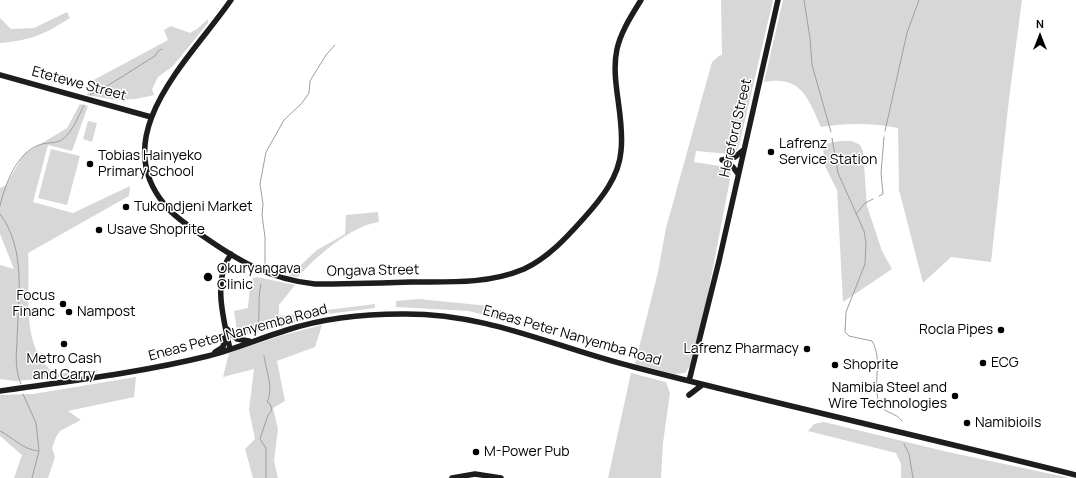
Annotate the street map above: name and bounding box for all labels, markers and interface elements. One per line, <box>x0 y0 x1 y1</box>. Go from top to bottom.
north arrow <box>1020 16 1060 56</box>
text: N <box>1036 16 1044 31</box>
street label: Etetewe Street <box>30 63 128 105</box>
street label: Hereford Street <box>716 77 756 179</box>
place label: Lafrenz Service Station <box>779 136 877 168</box>
marker: Lafrenz Service Station <box>766 147 776 157</box>
place label: Tobias Hainyeko Primary School <box>98 148 202 180</box>
marker: Tobias Hainyeko Primary School <box>85 159 95 169</box>
place label: Tukondjeni Market <box>134 199 253 215</box>
marker: Tukondjeni Market <box>121 202 131 212</box>
place label: Usave Shoprite <box>107 222 205 238</box>
marker: Usave Shoprite <box>94 225 104 235</box>
place label: Okuryangava Clinic <box>217 261 301 294</box>
street label: Ongava Street <box>327 262 419 280</box>
marker: Okuryangava Clinic <box>202 271 214 283</box>
place label: Focus Financ <box>13 288 55 320</box>
marker: Focus Financ <box>58 299 68 309</box>
street label: Eneas Peter Nanyemba Road <box>147 301 329 365</box>
street label: Eneas Peter Nanyemba Road <box>481 302 663 370</box>
place label: Nampost <box>77 304 136 320</box>
marker: Nampost <box>64 307 74 317</box>
place label: Rocla Pipes <box>919 322 993 338</box>
marker: Rocla Pipes <box>996 325 1006 335</box>
marker: Metro Cash and Carry <box>59 339 69 349</box>
place label: Lafrenz Pharmacy <box>684 341 799 357</box>
marker: Lafrenz Pharmacy <box>802 344 812 354</box>
place label: Metro Cash and Carry <box>26 351 102 384</box>
place label: ECG <box>991 355 1019 371</box>
place label: Shoprite <box>843 357 898 373</box>
marker: ECG <box>978 358 988 368</box>
marker: Shoprite <box>830 360 840 370</box>
place label: Namibia Steel and Wire Technologies <box>828 380 947 412</box>
marker: Namibia Steel and Wire Technologies <box>950 391 960 401</box>
place label: Namibioils <box>975 415 1041 431</box>
marker: Namibioils <box>962 418 972 428</box>
place label: M-Power Pub <box>484 444 570 460</box>
marker: M-Power Pub <box>471 447 481 457</box>

